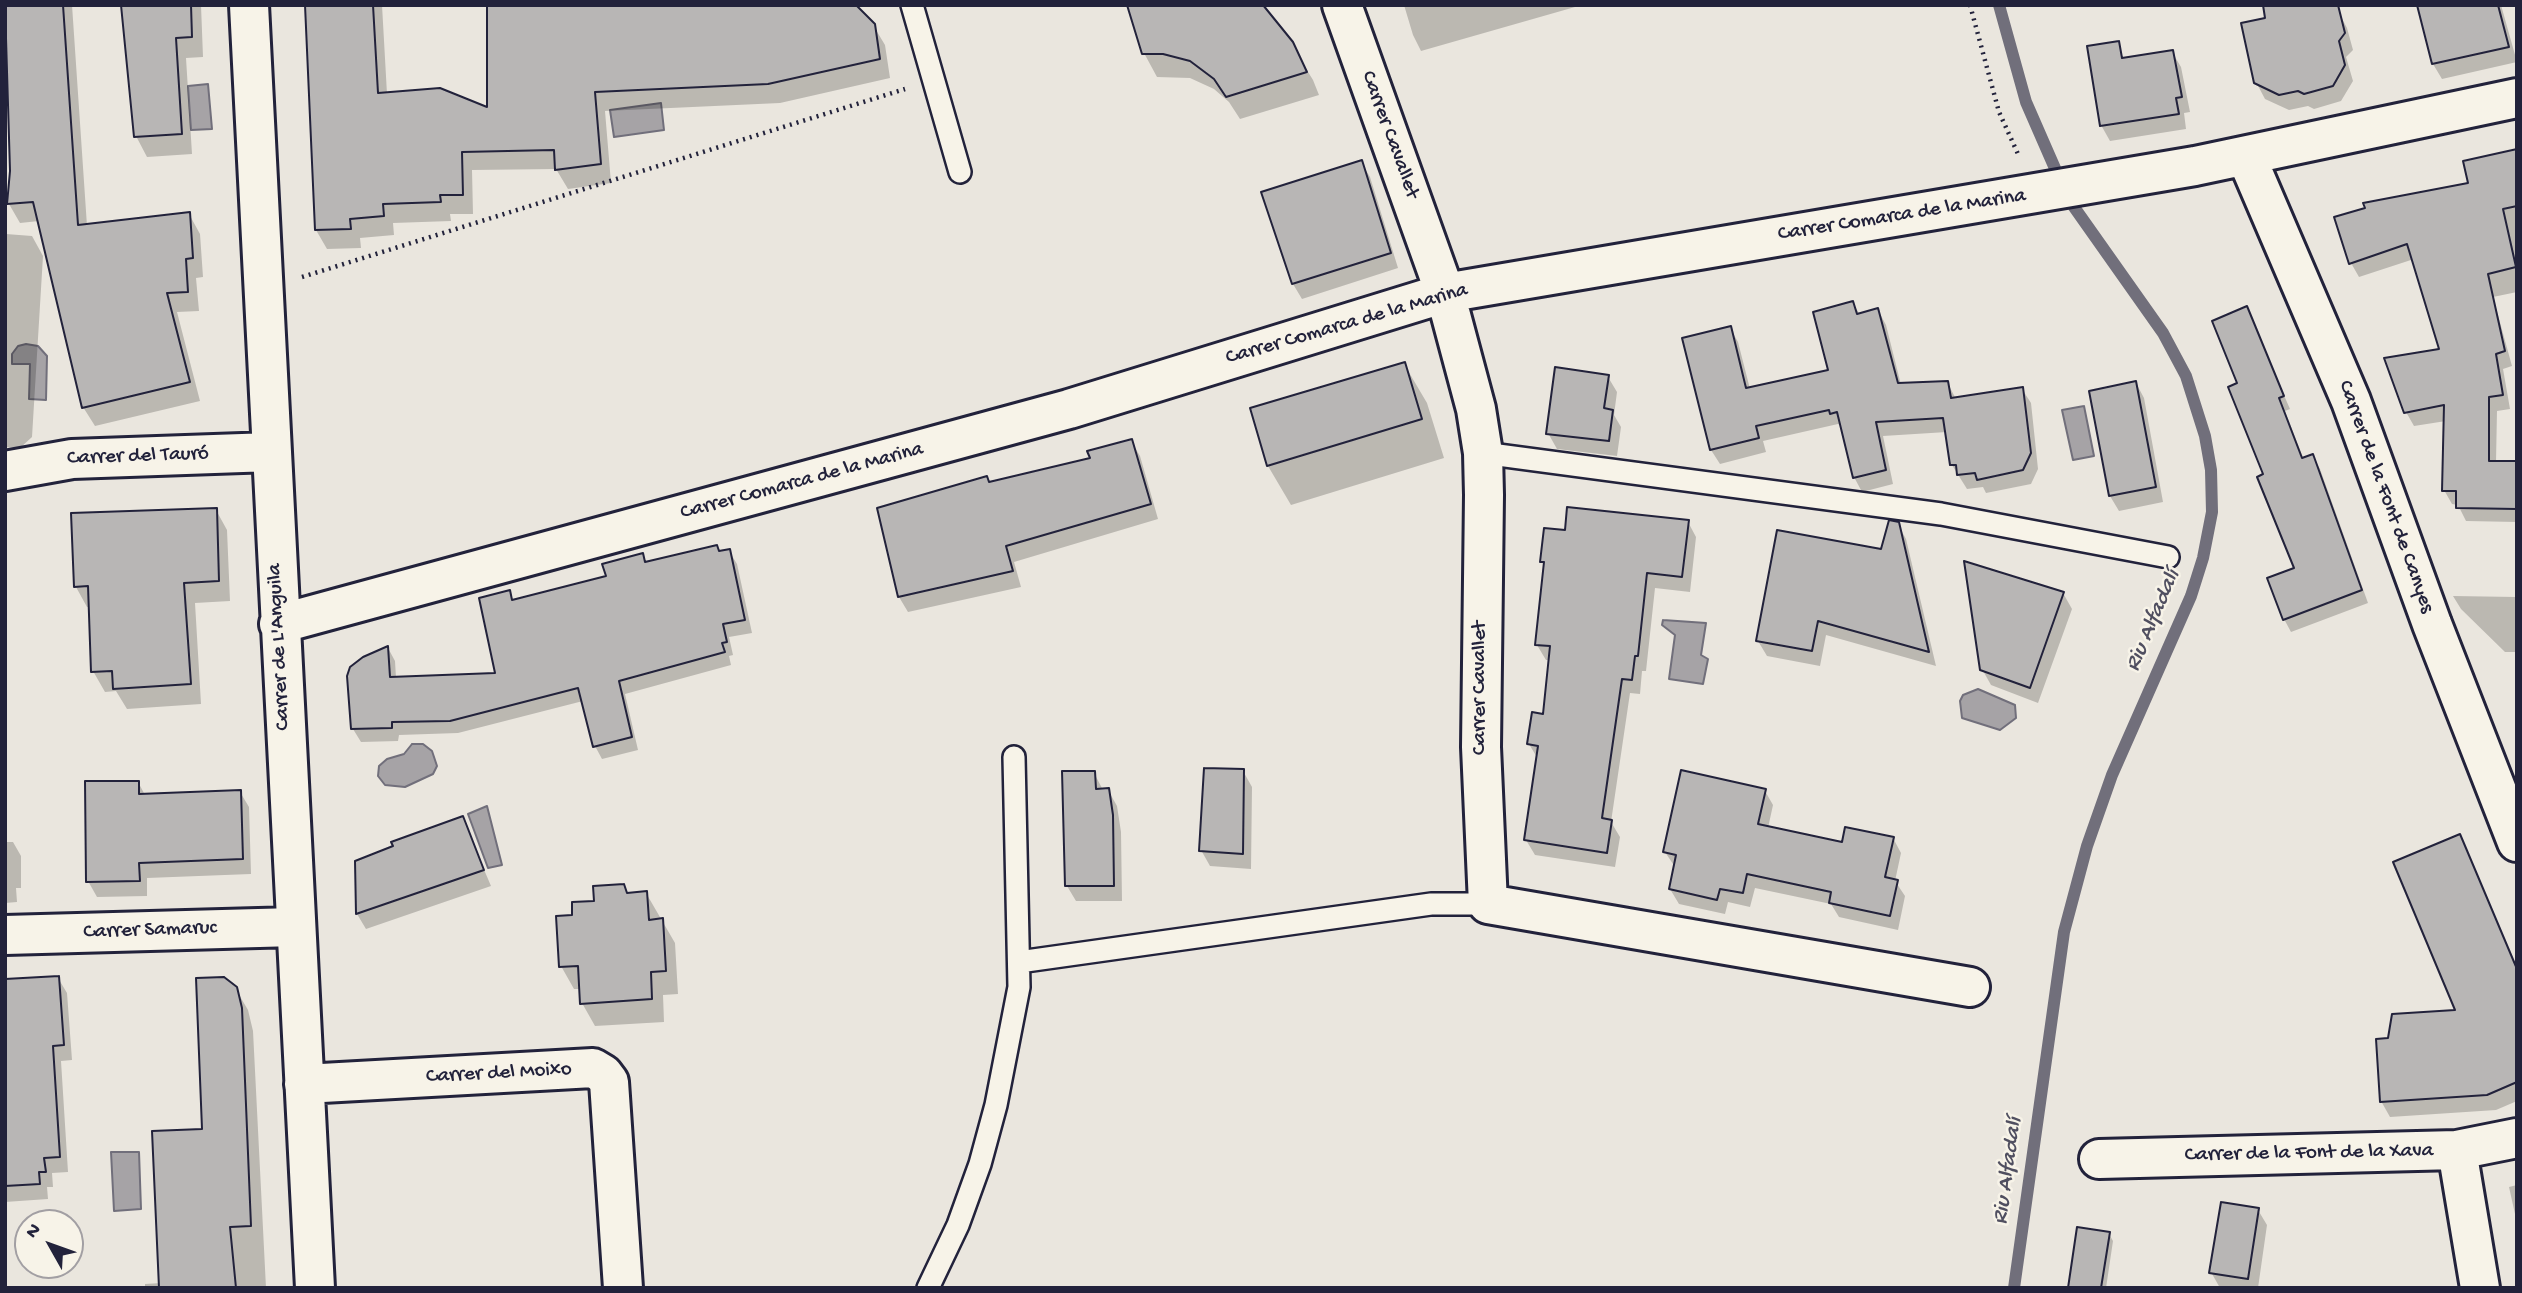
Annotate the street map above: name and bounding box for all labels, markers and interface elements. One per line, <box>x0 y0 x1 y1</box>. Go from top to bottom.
street label: Carrer Cavallet <box>1354 68 1424 202</box>
street label: Carrer Comarca de la Marina <box>1776 184 2028 248</box>
street label: Carrer Comarca de la Marina <box>1223 278 1471 372</box>
street label: Carrer de la Font de Canyes <box>2331 377 2439 617</box>
street label: Carrer Comarca de la Marina <box>678 437 926 527</box>
street label: Carrer del Tauró <box>67 442 209 472</box>
street label: Carrer de L'Anguila <box>263 563 297 731</box>
water label: Riu Alfadalí <box>2120 566 2188 676</box>
street label: Carrer Cavallet <box>1468 621 1494 755</box>
street label: Carrer Samaruc <box>83 916 217 946</box>
street label: Carrer del Moixo <box>426 1058 572 1090</box>
water label: Riu Alfadalí <box>1988 1116 2030 1226</box>
street label: Carrer de la Font de la Xava <box>2184 1139 2434 1169</box>
north arrow <box>14 1209 84 1279</box>
text: N <box>21 1219 47 1244</box>

